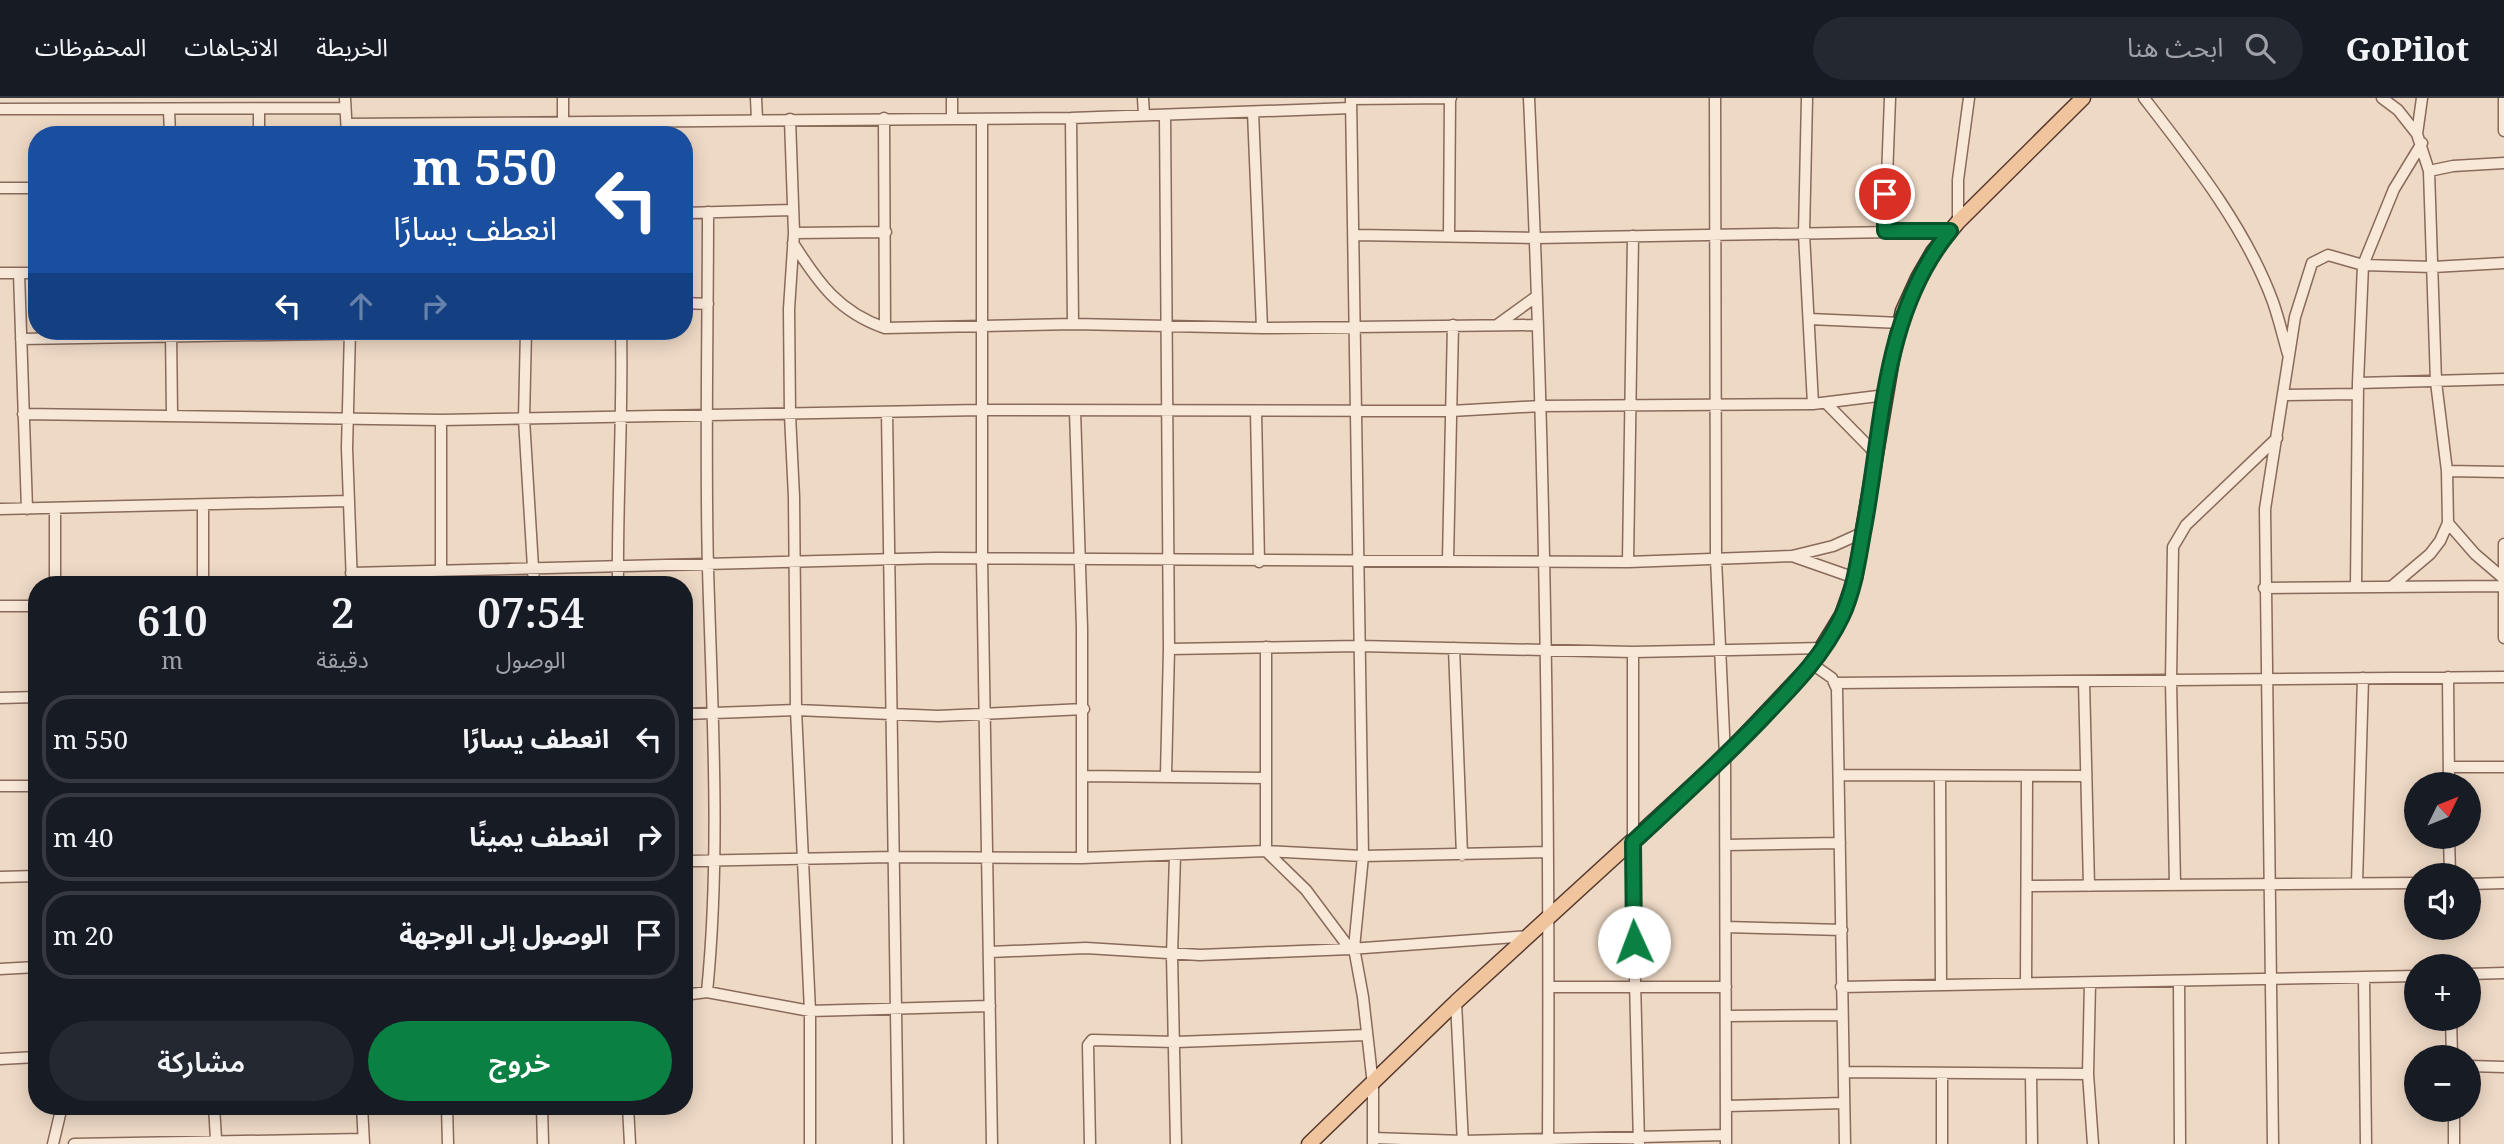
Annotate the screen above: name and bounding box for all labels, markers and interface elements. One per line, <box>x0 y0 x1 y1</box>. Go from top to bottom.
search box <box>1813 17 2303 80</box>
text: GoPilot <box>2345 26 2469 71</box>
text: ابحث هنا <box>2127 29 2223 65</box>
icon: search <box>2241 29 2279 67</box>
text: المحفوظات <box>35 30 146 63</box>
text: الاتجاهات <box>184 30 278 63</box>
text: الخريطة <box>316 30 388 63</box>
text: 550 m <box>413 133 557 199</box>
icon: left <box>581 154 672 245</box>
pin <box>1855 164 1915 224</box>
icon: arrive <box>1866 175 1904 213</box>
text: انعطف يسارًا <box>393 206 557 249</box>
icon: left <box>269 287 307 325</box>
icon: ahead <box>342 287 380 325</box>
icon: right <box>415 287 453 325</box>
text: 2 <box>331 583 354 640</box>
text: 07:54 <box>477 583 584 640</box>
text: 610 <box>137 591 208 648</box>
text: دقيقة <box>316 643 369 675</box>
text: الوصول <box>496 643 566 675</box>
text: m <box>161 644 183 676</box>
text: انعطف يسارًا <box>463 720 609 756</box>
icon: left <box>630 720 668 758</box>
text: 550 m <box>53 721 128 757</box>
north arrow <box>2404 772 2482 849</box>
map controls <box>2404 772 2481 1122</box>
text: انعطف يمينًا <box>469 818 609 854</box>
icon: right <box>630 818 668 856</box>
text: 40 m <box>53 819 113 855</box>
button: sound <box>2404 863 2481 940</box>
position arrow <box>1597 905 1671 979</box>
text: الوصول إلى الوجهة <box>399 916 609 952</box>
icon: arrive <box>630 916 668 954</box>
text: 20 m <box>53 917 113 953</box>
button: + <box>2404 954 2481 1031</box>
button: مشاركة <box>49 1021 354 1101</box>
button: خروج <box>368 1021 672 1101</box>
button: − <box>2404 1045 2481 1122</box>

